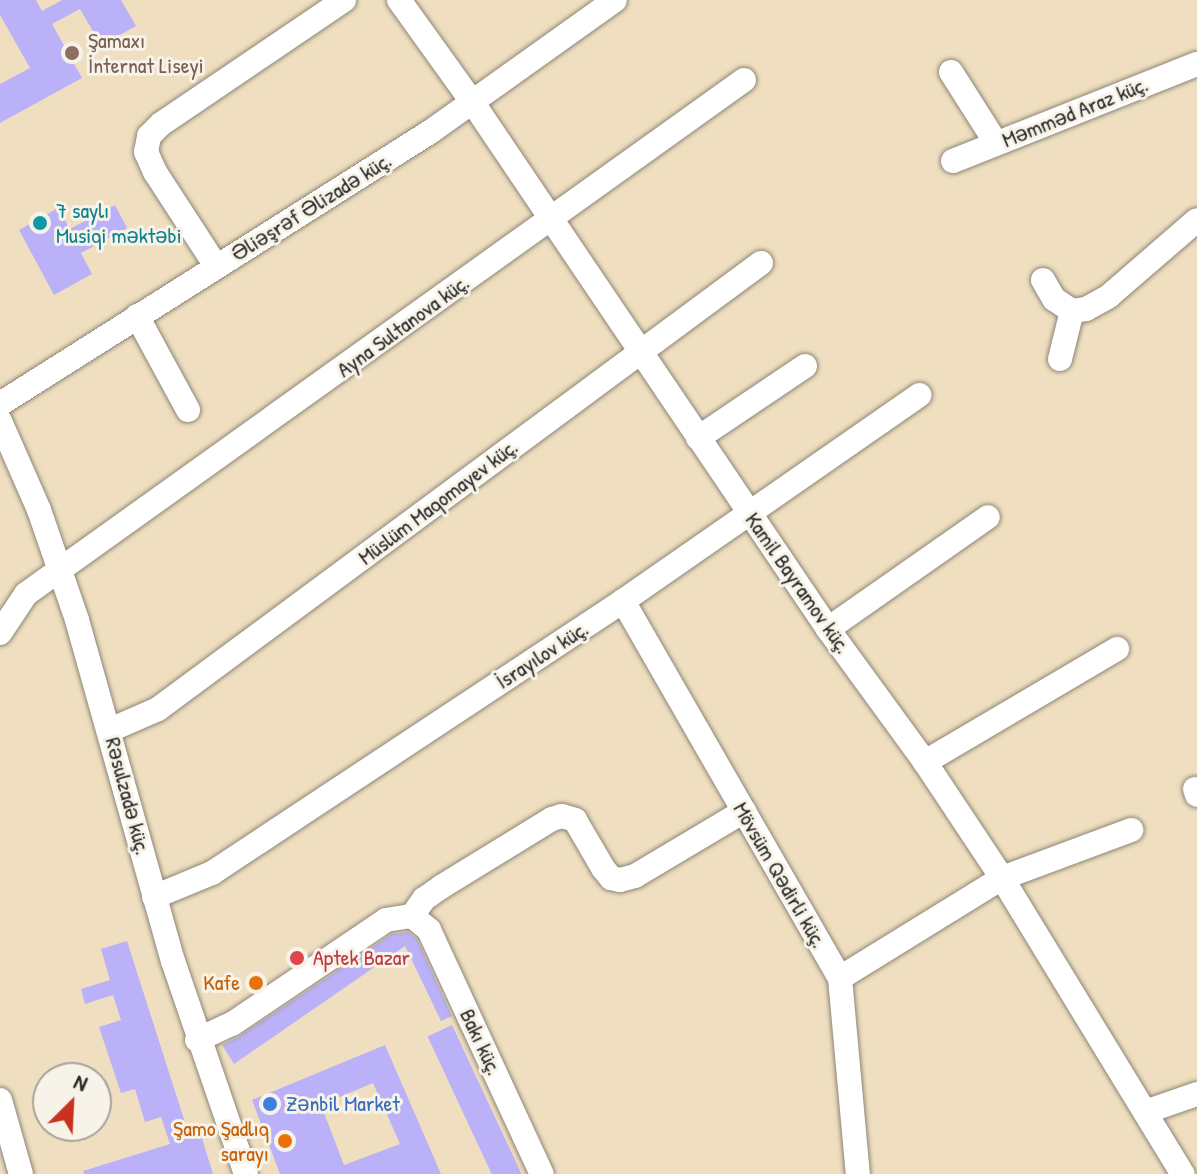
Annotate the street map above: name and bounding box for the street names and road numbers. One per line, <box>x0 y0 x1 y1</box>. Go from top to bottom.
street label: Məmməd Araz küç. <box>998 71 1152 153</box>
street label: Əliəşrəf Əlizadə küç. <box>226 147 396 267</box>
street label: Ayna Sultanova küç. <box>332 269 474 383</box>
street label: Müslüm Maqomayev küç. <box>353 434 523 570</box>
street label: Kamil Bayramov küç. <box>740 507 856 659</box>
street label: İsrayılov küç. <box>491 615 593 695</box>
street label: Rəsulzadə küç. <box>100 734 156 858</box>
street label: Mövsüm Qədirli küç. <box>728 798 832 952</box>
street label: Bakı küç. <box>454 1005 508 1079</box>

